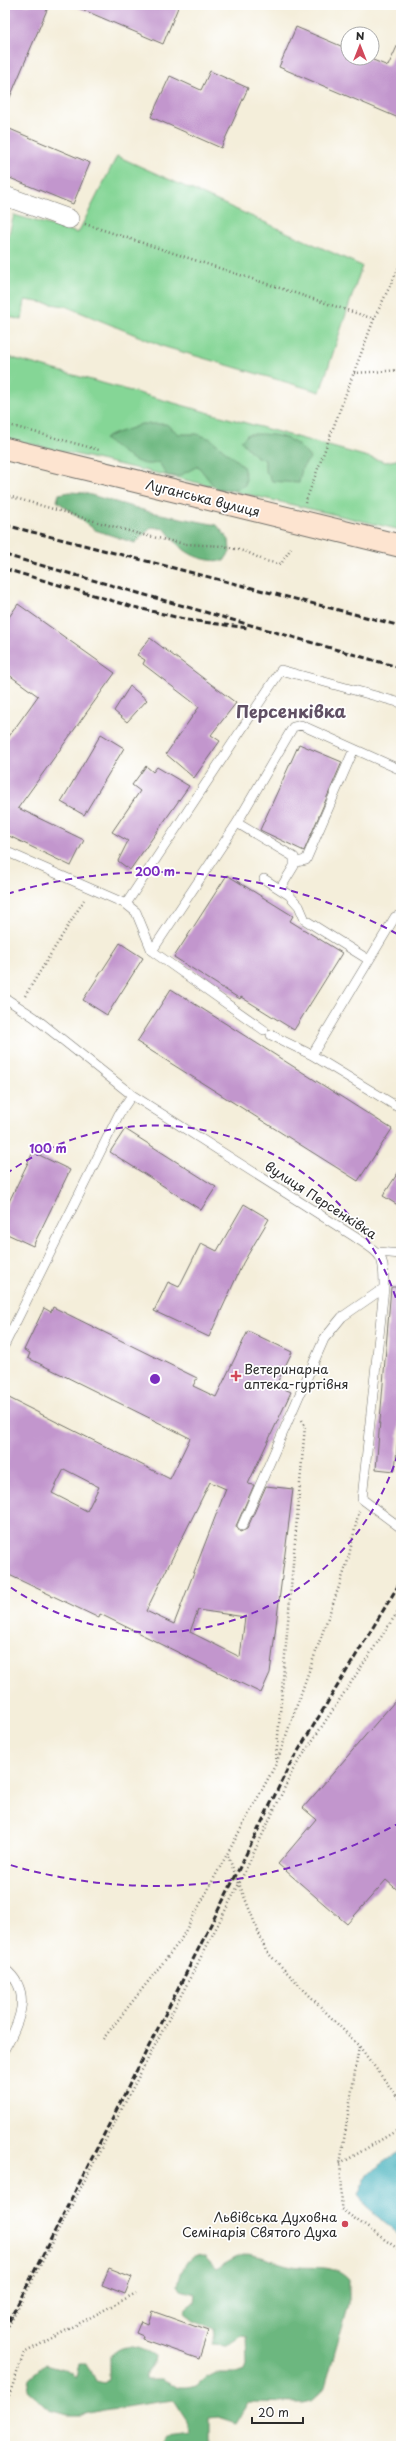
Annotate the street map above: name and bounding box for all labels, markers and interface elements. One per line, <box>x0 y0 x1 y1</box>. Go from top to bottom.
north arrow <box>340 26 380 66</box>
text: N <box>356 27 365 44</box>
street label: Луганська вулиця <box>144 474 262 521</box>
district label: Персенківка <box>236 698 347 724</box>
text: 200 m <box>135 862 175 880</box>
text: 100 m <box>29 1139 67 1157</box>
street label: вулиця Персенківка <box>262 1156 382 1243</box>
place label: Ветеринарна аптека-гуртівня <box>244 1359 349 1393</box>
marker: Ветеринарна аптека-гуртівня <box>231 1371 241 1381</box>
centre of rings <box>148 1372 162 1386</box>
place label: Львівська Духовна Семінарія Святого Духа <box>182 2207 338 2241</box>
marker: Львівська Духовна Семінарія Святого Духа <box>340 2219 350 2229</box>
scale bar <box>252 2399 303 2425</box>
text: 20 m <box>258 2403 289 2421</box>

